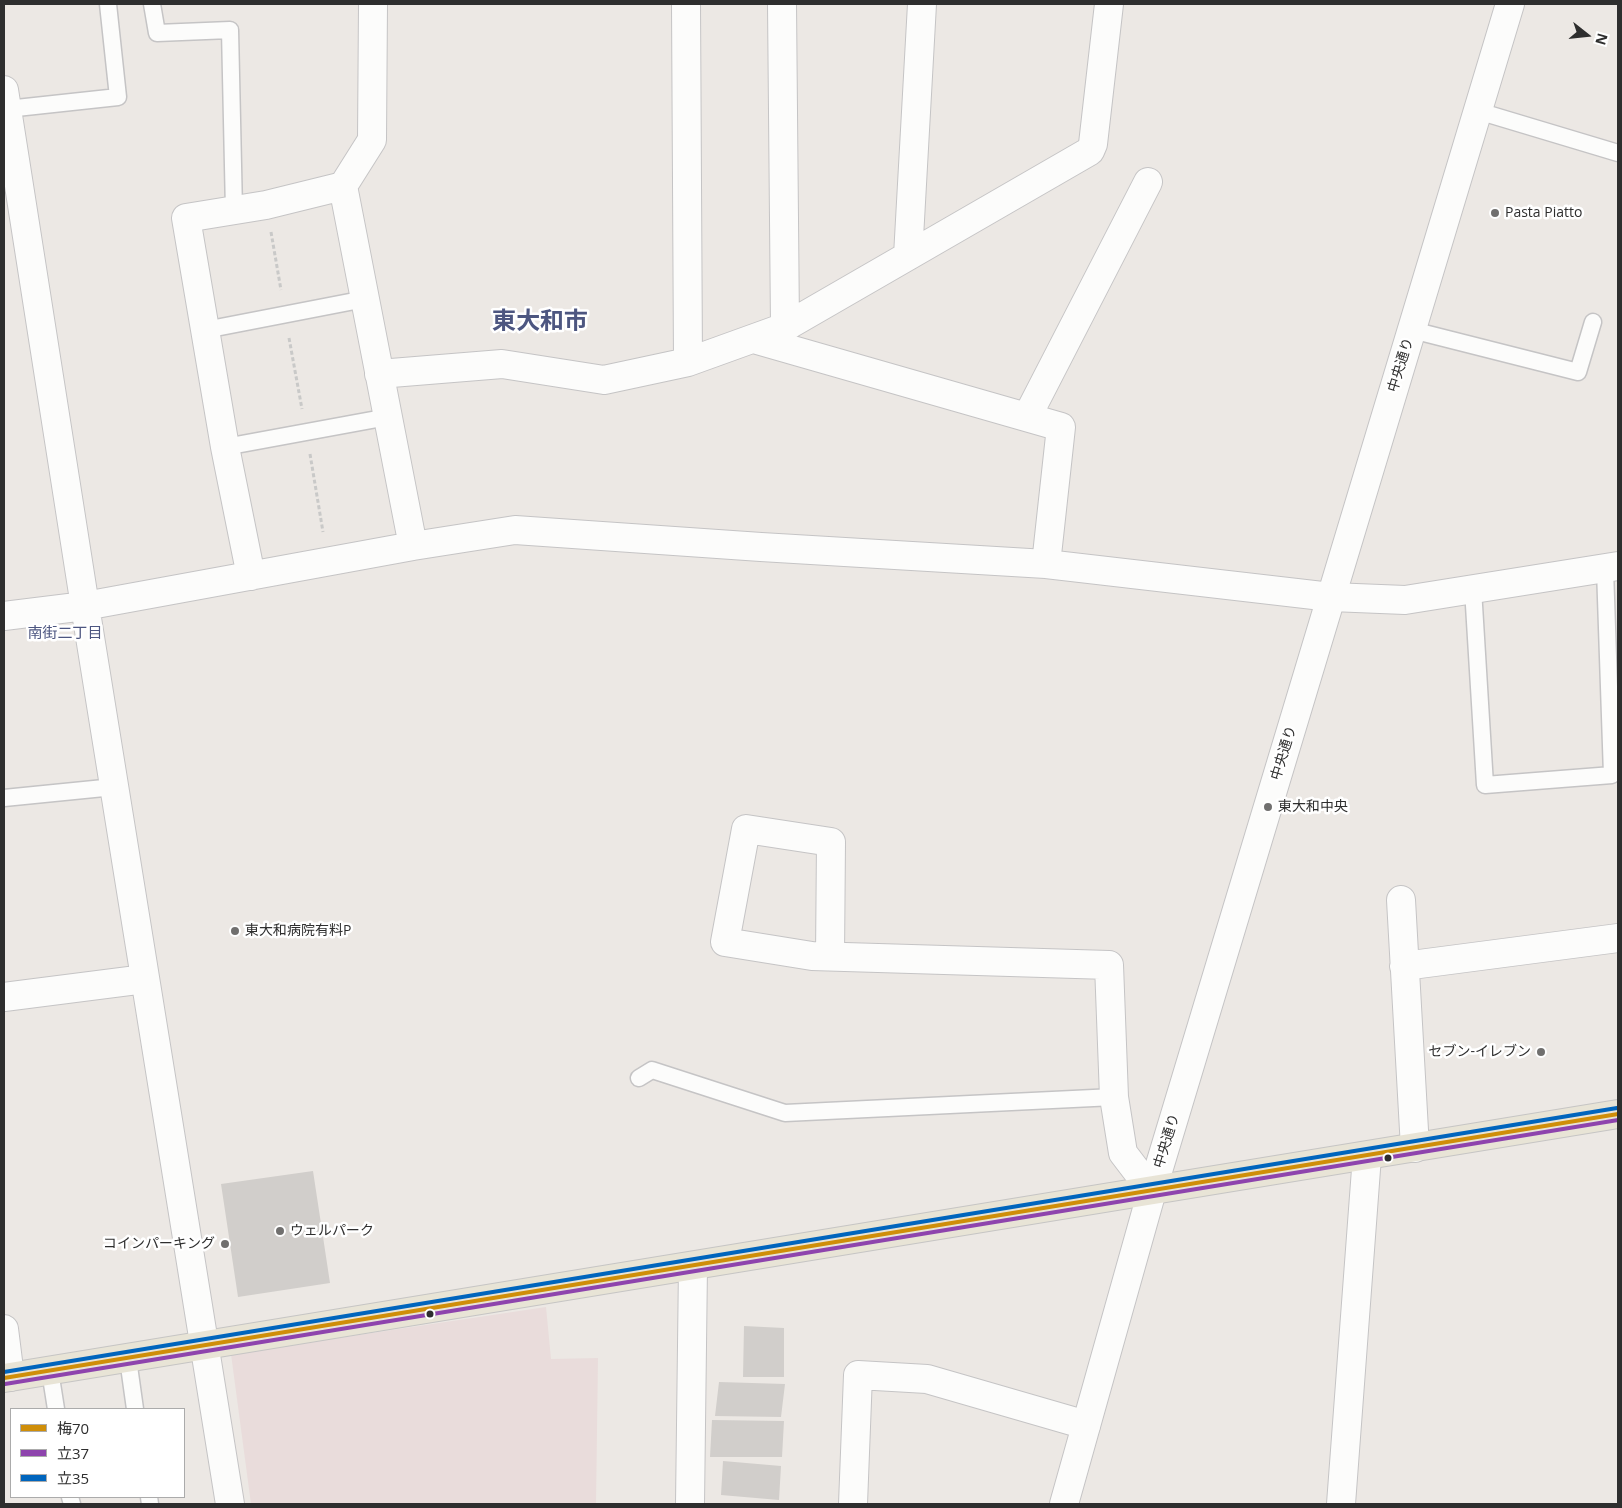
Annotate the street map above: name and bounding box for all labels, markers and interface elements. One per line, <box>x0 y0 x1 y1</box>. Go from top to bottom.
north arrow <box>1562 10 1612 60</box>
text: N <box>1591 31 1613 47</box>
place label: Pasta Piatto <box>1505 205 1582 221</box>
marker: Pasta Piatto <box>1489 207 1501 219</box>
district label: 東大和市 <box>492 308 588 336</box>
street label: 中央通り <box>1385 336 1417 394</box>
district label: 南街二丁目 <box>28 625 102 643</box>
street label: 中央通り <box>1268 724 1300 782</box>
place label: 東大和中央 <box>1278 799 1348 815</box>
marker: 東大和中央 <box>1262 801 1274 813</box>
place label: 東大和病院有料P <box>245 923 351 939</box>
marker: 東大和病院有料P <box>229 925 241 937</box>
place label: セブン-イレブン <box>1428 1044 1531 1060</box>
marker: セブン-イレブン <box>1535 1046 1547 1058</box>
street label: 中央通り <box>1151 1112 1183 1170</box>
unlabelled marker <box>1383 1153 1393 1163</box>
place label: ウェルパーク <box>290 1223 374 1239</box>
marker: ウェルパーク <box>274 1225 286 1237</box>
place label: コインパーキング <box>103 1236 215 1252</box>
marker: コインパーキング <box>219 1238 231 1250</box>
unlabelled marker <box>425 1309 435 1319</box>
legend <box>10 1408 185 1498</box>
text: 梅70 <box>57 1418 89 1438</box>
text: 立37 <box>57 1443 89 1463</box>
text: 立35 <box>57 1468 89 1488</box>

